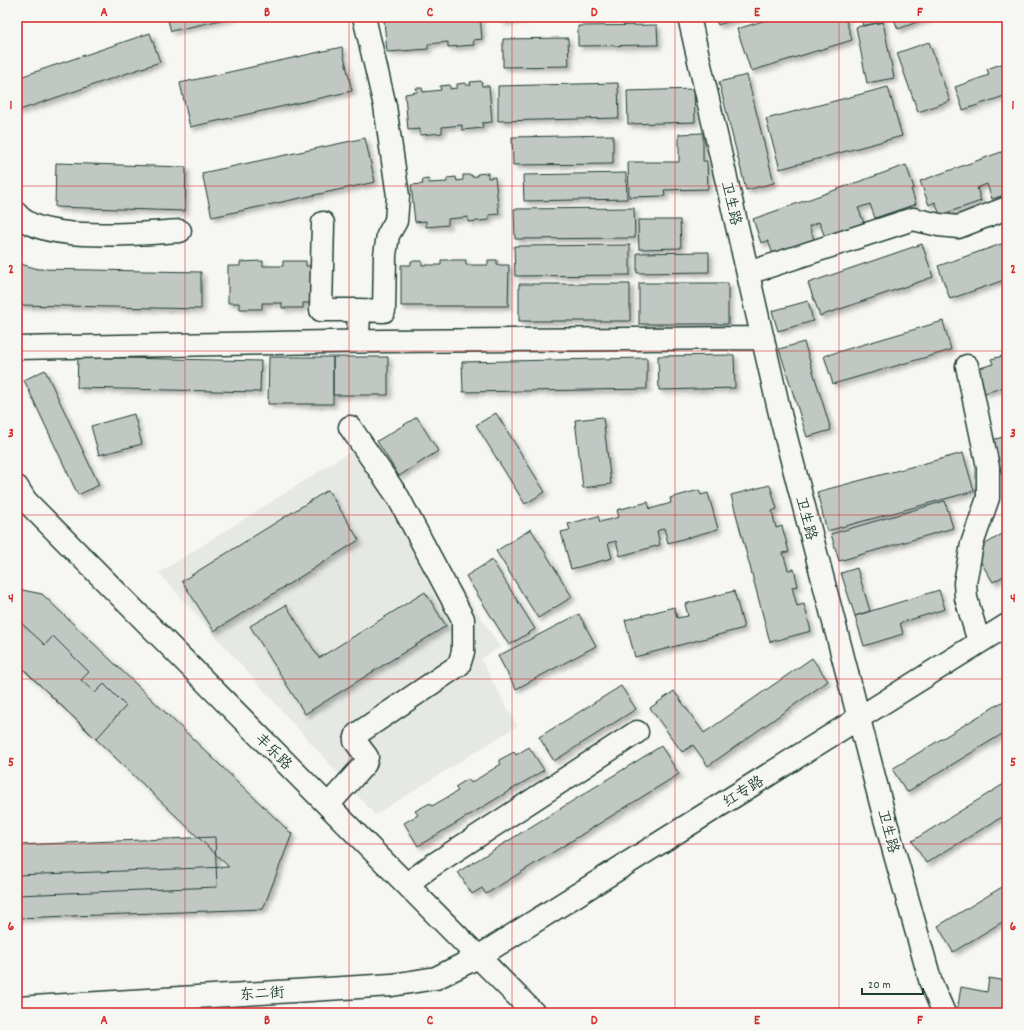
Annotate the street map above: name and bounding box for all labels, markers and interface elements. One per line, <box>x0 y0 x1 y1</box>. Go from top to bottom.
text: A <box>100 4 108 23</box>
text: B <box>264 4 270 23</box>
text: C <box>427 4 434 23</box>
text: D <box>591 4 598 23</box>
text: E <box>754 4 761 23</box>
text: F <box>917 4 923 23</box>
text: 1 <box>10 97 13 116</box>
text: 1 <box>1012 97 1015 116</box>
street label: 卫生路 <box>714 179 746 228</box>
text: 2 <box>8 261 14 280</box>
text: 2 <box>1010 261 1016 280</box>
text: 3 <box>8 425 14 444</box>
text: 3 <box>1010 425 1016 444</box>
street label: 卫生路 <box>789 494 822 543</box>
text: 4 <box>8 590 14 609</box>
text: 4 <box>1010 590 1016 609</box>
street label: 丰乐路 <box>249 729 296 776</box>
text: 5 <box>8 754 14 773</box>
text: 5 <box>1010 754 1016 773</box>
street label: 红专路 <box>719 771 769 814</box>
street label: 卫生路 <box>871 807 904 856</box>
text: 6 <box>8 918 15 937</box>
text: 6 <box>1010 918 1017 937</box>
scale bar <box>862 970 923 996</box>
text: 20 m <box>868 977 891 994</box>
street label: 东二街 <box>239 983 285 1007</box>
text: A <box>100 1012 108 1030</box>
text: B <box>264 1012 270 1030</box>
text: C <box>427 1012 434 1030</box>
text: D <box>591 1012 598 1030</box>
text: E <box>754 1012 761 1030</box>
text: F <box>917 1012 923 1030</box>

